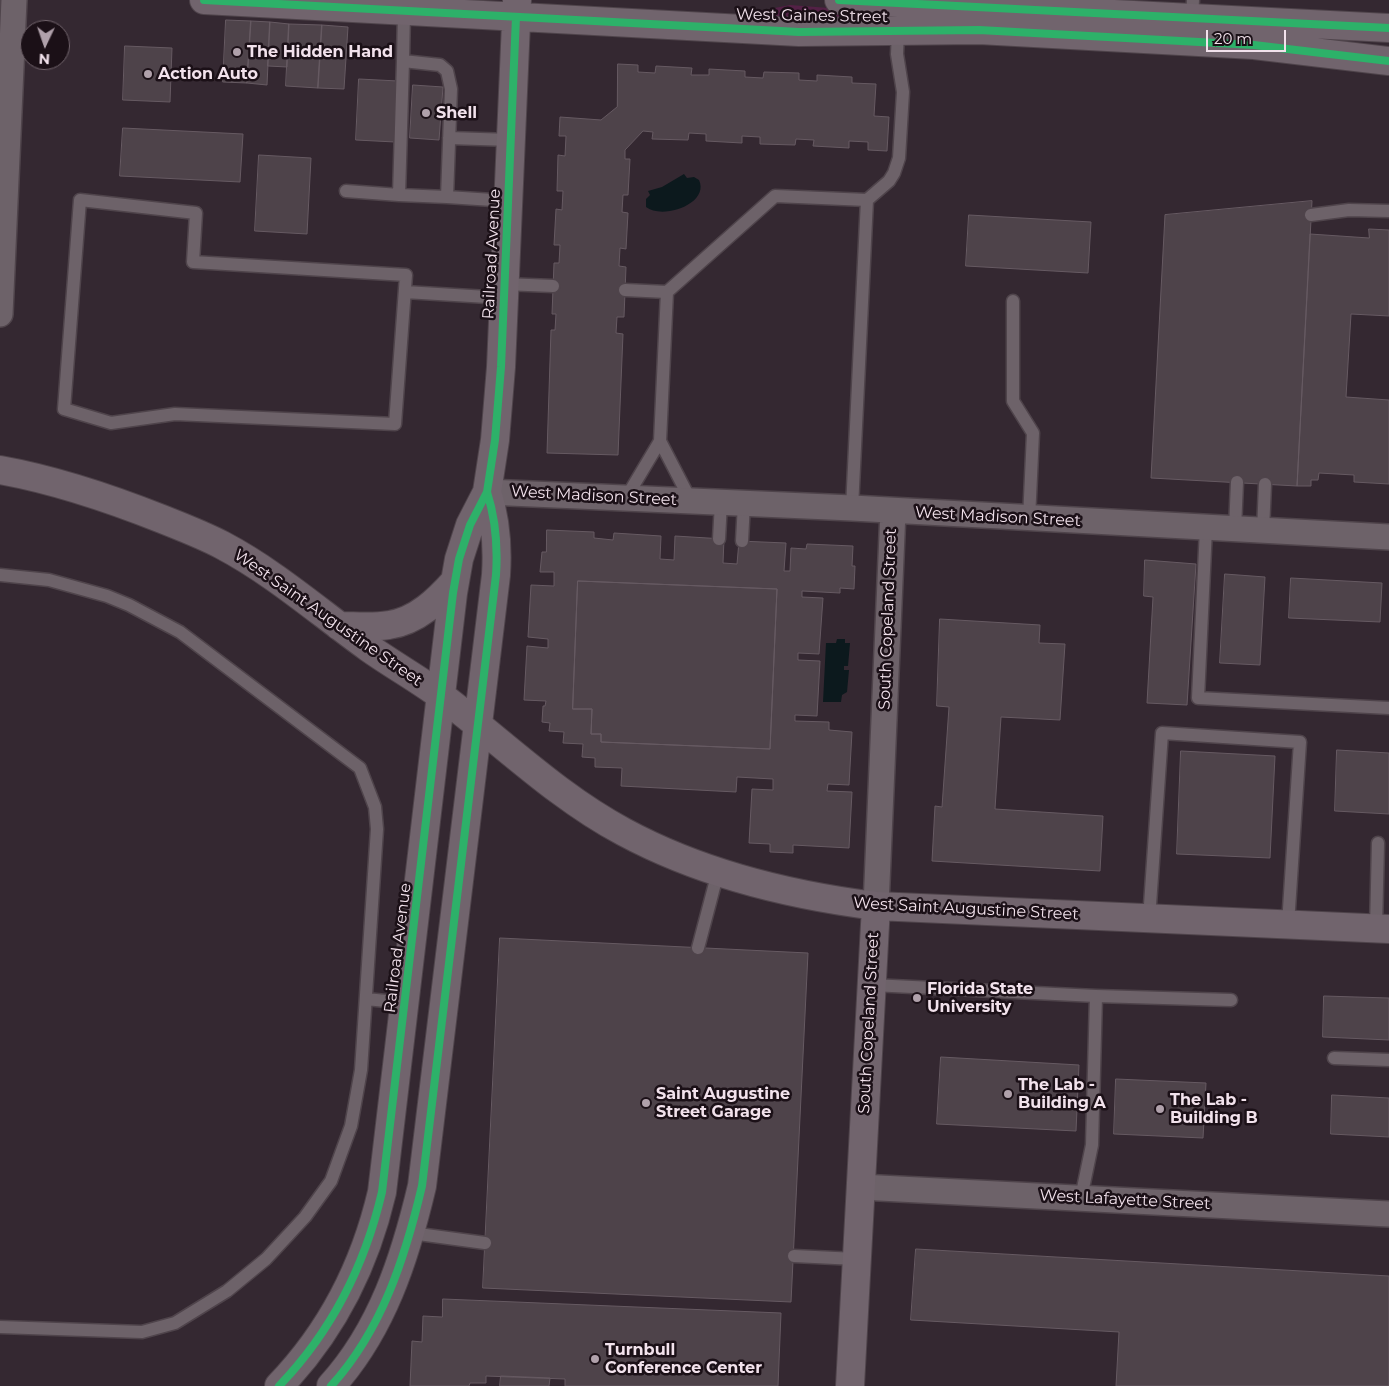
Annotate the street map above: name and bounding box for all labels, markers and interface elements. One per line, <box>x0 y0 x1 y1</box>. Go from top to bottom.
street label: West Gaines Street <box>736 5 888 27</box>
north arrow <box>20 20 70 70</box>
scale bar <box>1209 20 1289 52</box>
text: 20 m <box>1214 29 1252 48</box>
place label: The Hidden Hand <box>247 42 393 62</box>
marker: The Hidden Hand <box>231 46 243 58</box>
text: N <box>38 50 50 68</box>
place label: Action Auto <box>158 64 258 84</box>
marker: Action Auto <box>142 68 154 80</box>
place label: Shell <box>436 103 477 123</box>
marker: Shell <box>420 107 432 119</box>
street label: Railroad Avenue <box>479 188 505 320</box>
street label: West Madison Street <box>511 482 677 510</box>
street label: West Madison Street <box>915 503 1081 531</box>
street label: South Copeland Street <box>875 528 901 710</box>
street label: West Saint Augustine Street <box>230 545 426 691</box>
street label: Railroad Avenue <box>381 882 415 1014</box>
street label: West Saint Augustine Street <box>853 894 1079 924</box>
street label: South Copeland Street <box>855 932 883 1114</box>
place label: Florida State University <box>927 979 1033 1017</box>
marker: Florida State University <box>911 992 923 1004</box>
place label: The Lab - Building A <box>1018 1075 1106 1113</box>
place label: Saint Augustine Street Garage <box>656 1084 790 1122</box>
marker: The Lab - Building A <box>1002 1088 1014 1100</box>
place label: The Lab - Building B <box>1170 1090 1258 1128</box>
marker: Saint Augustine Street Garage <box>640 1097 652 1109</box>
marker: The Lab - Building B <box>1154 1103 1166 1115</box>
street label: West Lafayette Street <box>1039 1186 1211 1214</box>
place label: Turnbull Conference Center <box>605 1340 762 1378</box>
marker: Turnbull Conference Center <box>589 1353 601 1365</box>

